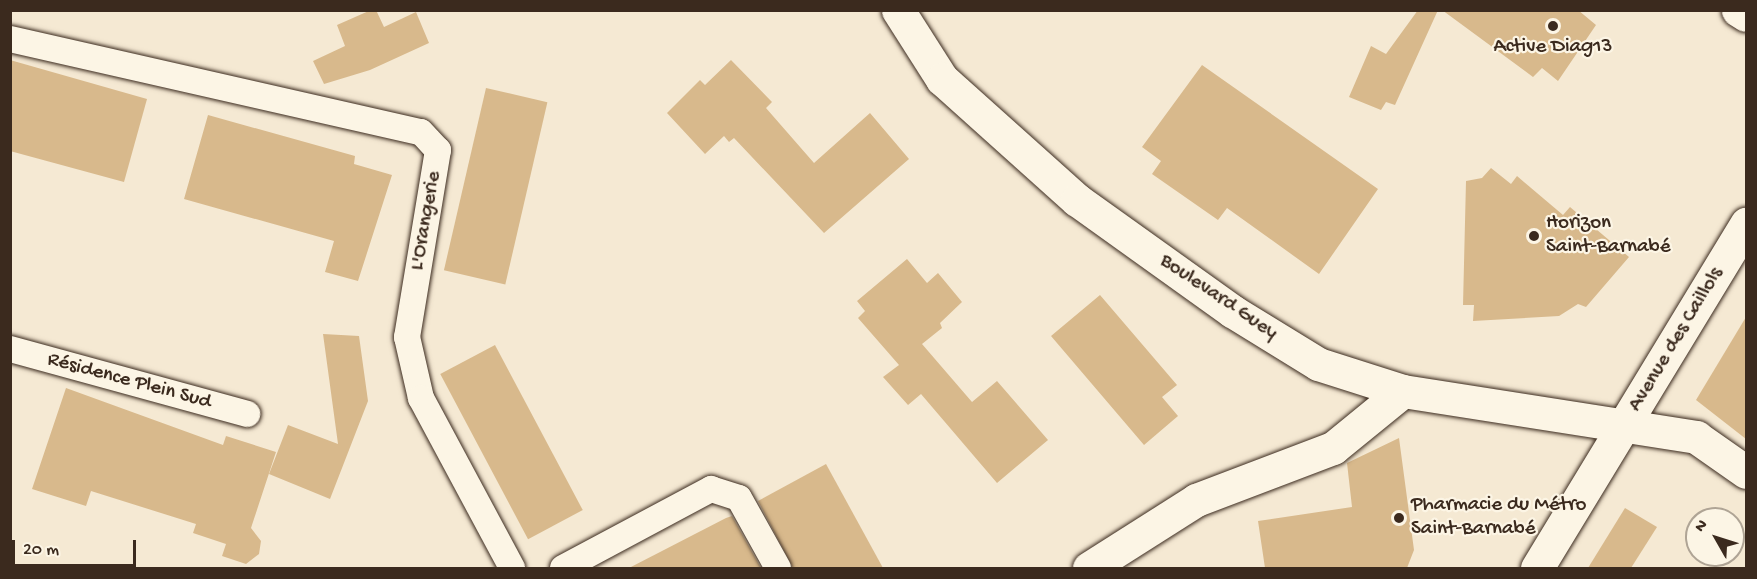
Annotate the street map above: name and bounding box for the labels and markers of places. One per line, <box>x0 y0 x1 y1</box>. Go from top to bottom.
marker: Active Diag13 <box>1546 19 1560 33</box>
place label: Active Diag13 <box>1494 35 1612 61</box>
place label: Horizon Saint-Barnabé <box>1546 211 1670 261</box>
marker: Horizon Saint-Barnabé <box>1527 229 1541 243</box>
place label: Pharmacie du Métro Saint-Barnabé <box>1411 493 1586 543</box>
marker: Pharmacie du Métro Saint-Barnabé <box>1392 511 1406 525</box>

